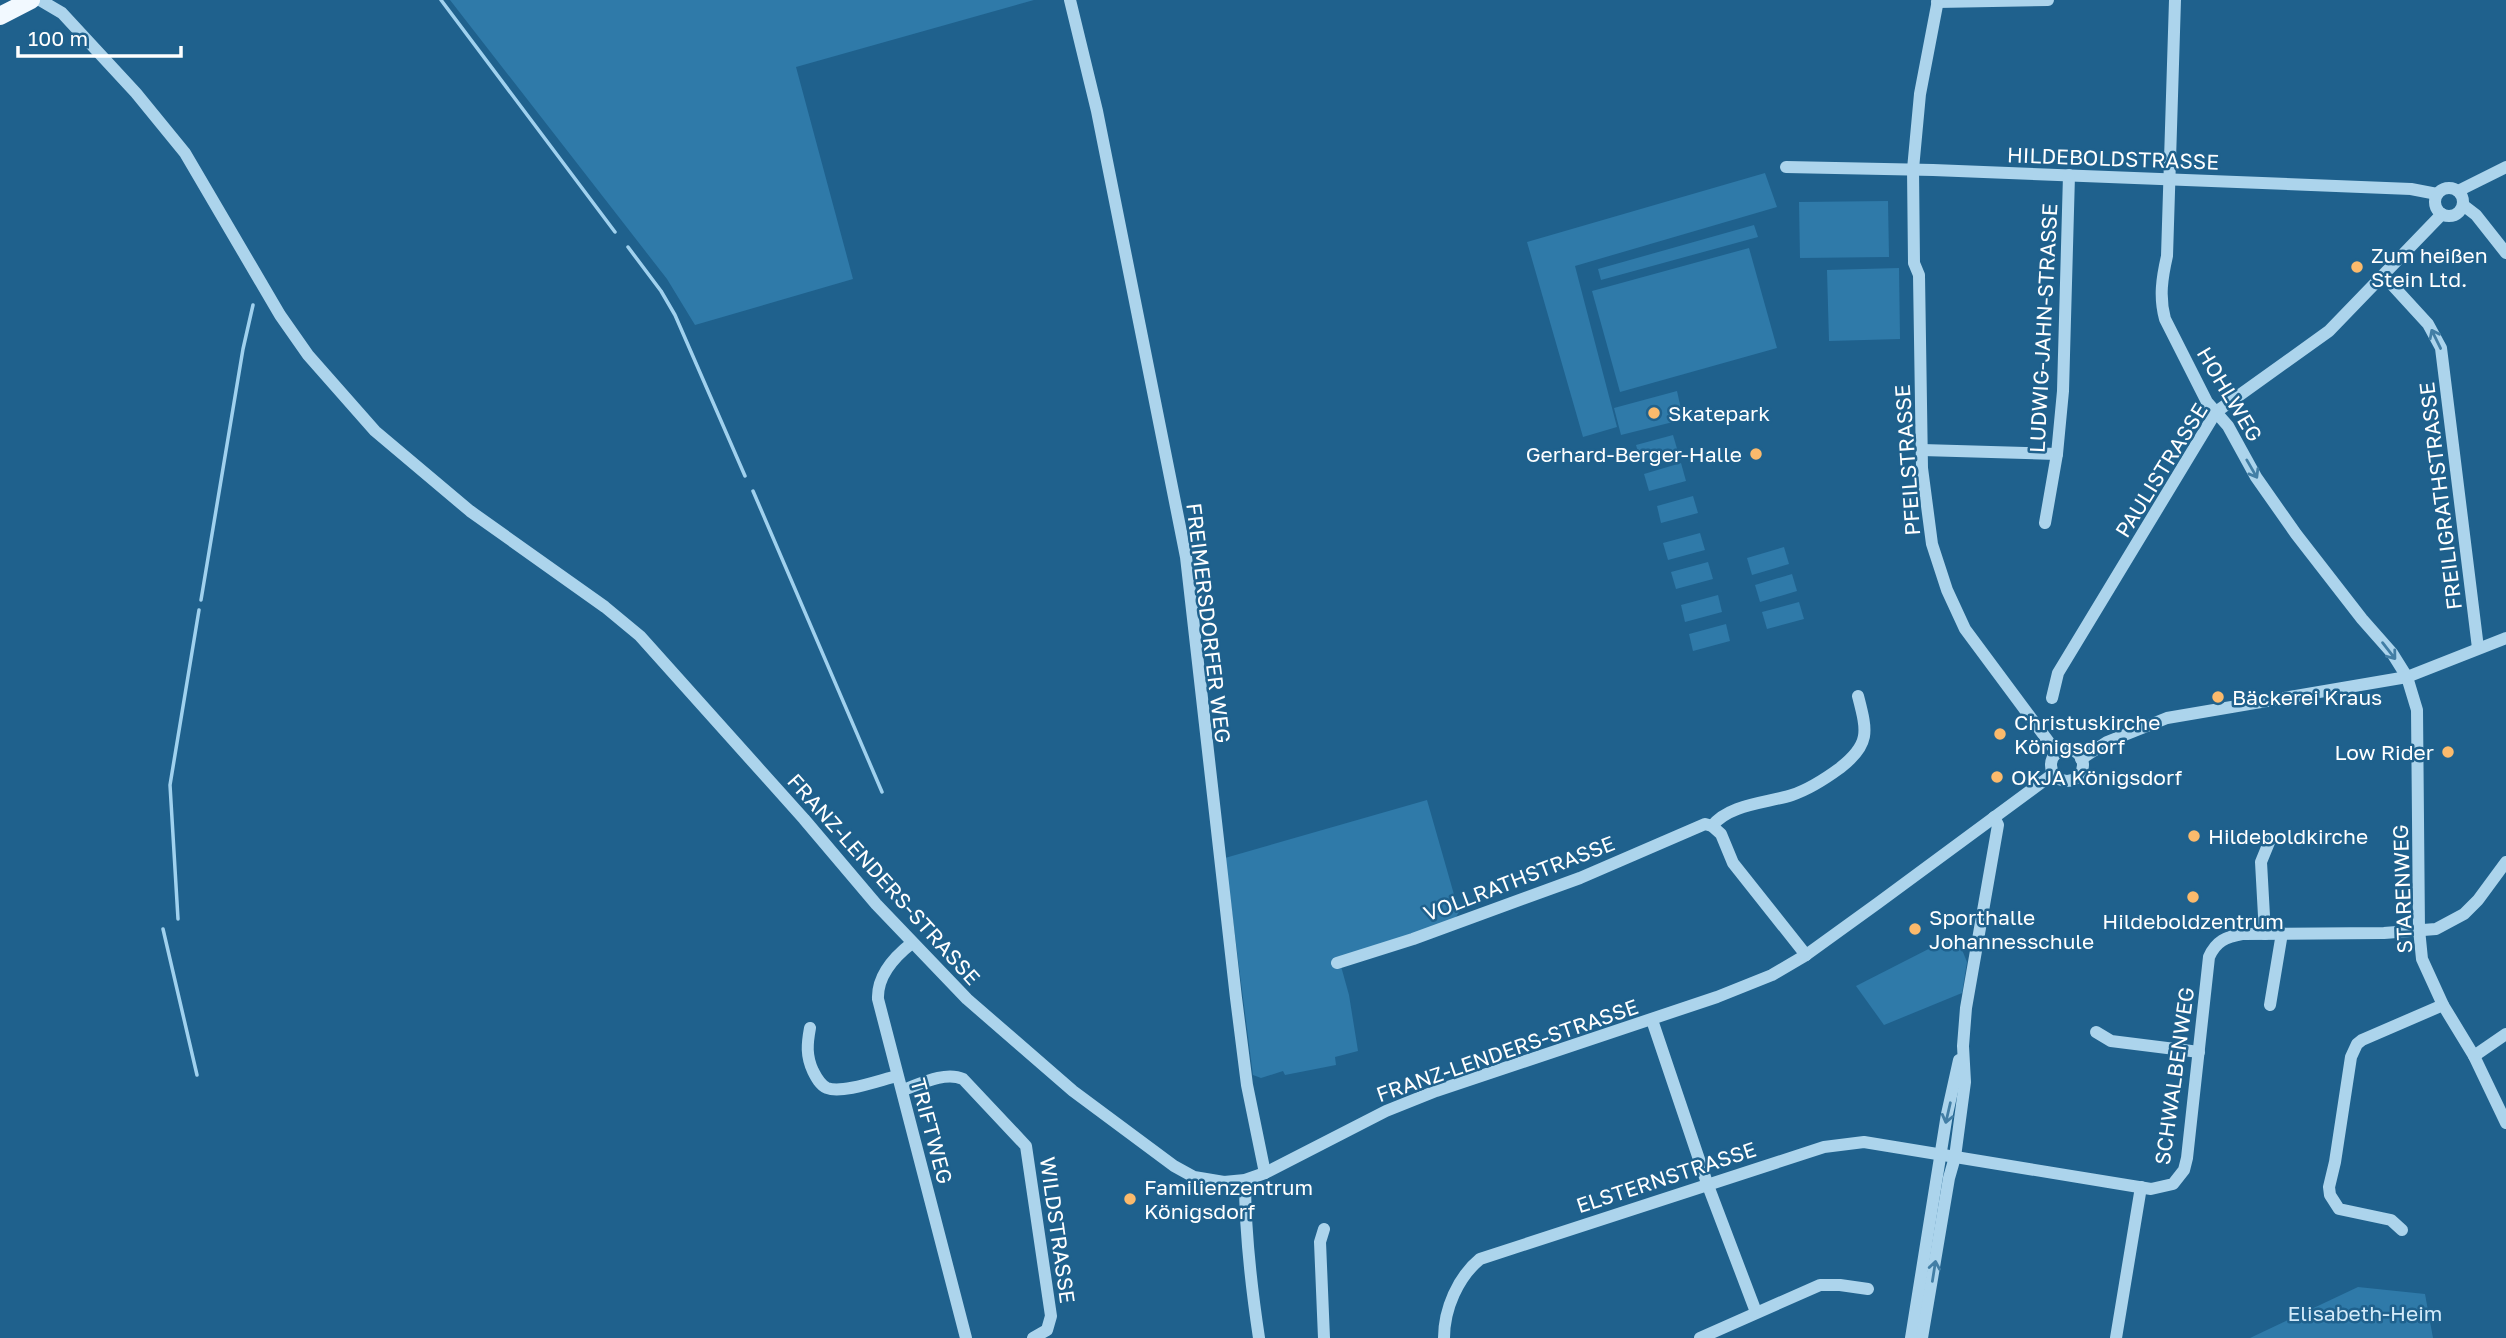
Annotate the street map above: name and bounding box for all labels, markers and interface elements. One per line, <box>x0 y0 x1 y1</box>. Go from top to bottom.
scale bar <box>18 14 180 58</box>
text: 100 m <box>28 25 88 51</box>
street label: HILDEBOLDSTRASSE <box>2006 141 2220 175</box>
street label: LUDWIG-JAHN-STRASSE <box>2023 203 2063 453</box>
place label: Zum heißen Stein Ltd. <box>2371 242 2488 292</box>
marker: Zum heißen Stein Ltd. <box>2349 259 2365 275</box>
one-way arrow <box>2429 329 2442 350</box>
street label: HOHLWEG <box>2192 342 2268 446</box>
street label: FREILIGRATHSTRASSE <box>2413 381 2467 611</box>
street label: PFEILSTRASSE <box>1889 384 1925 536</box>
street label: PAULISTRASSE <box>2109 398 2213 542</box>
place label: Skatepark <box>1668 400 1770 426</box>
marker: Skatepark <box>1646 405 1662 421</box>
place label: Gerhard-Berger-Halle <box>1526 441 1742 467</box>
marker: Gerhard-Berger-Halle <box>1748 446 1764 462</box>
one-way arrow <box>2246 459 2260 479</box>
street label: FREIMERSDORFER WEG <box>1181 501 1237 745</box>
one-way arrow <box>2382 641 2397 659</box>
place label: Bäckerei Kraus <box>2232 684 2382 710</box>
marker: Bäckerei Kraus <box>2210 689 2226 705</box>
place label: Christuskirche Königsdorf <box>2014 709 2160 759</box>
marker: Christuskirche Königsdorf <box>1992 726 2008 742</box>
place label: Low Rider <box>2334 739 2434 765</box>
marker: Low Rider <box>2440 744 2456 760</box>
place label: OKJA Königsdorf <box>2011 764 2183 790</box>
street label: FRANZ-LENDERS-STRASSE <box>782 768 986 990</box>
marker: OKJA Königsdorf <box>1989 769 2005 785</box>
place label: Hildeboldkirche <box>2208 823 2368 849</box>
street label: STARENWEG <box>2387 824 2417 954</box>
marker: Hildeboldkirche <box>2186 828 2202 844</box>
street label: VOLLRATHSTRASSE <box>1420 830 1618 926</box>
marker: Hildeboldzentrum <box>2185 889 2201 905</box>
place label: Sporthalle Johannesschule <box>1929 904 2094 954</box>
place label: Hildeboldzentrum <box>2102 908 2284 934</box>
marker: Sporthalle Johannesschule <box>1907 921 1923 937</box>
street label: SCHWALBENWEG <box>2149 985 2199 1167</box>
street label: FRANZ-LENDERS-STRASSE <box>1373 993 1641 1107</box>
street label: TRIFTWEG <box>905 1075 959 1187</box>
one-way arrow <box>1941 1101 1954 1123</box>
street label: ELSTERNSTRASSE <box>1573 1136 1759 1218</box>
street label: WILDSTRASSE <box>1035 1155 1081 1305</box>
place label: Familienzentrum Königsdorf <box>1144 1174 1313 1224</box>
marker: Familienzentrum Königsdorf <box>1122 1191 1138 1207</box>
one-way arrow <box>1928 1260 1941 1283</box>
park label: Elisabeth-Heim <box>2288 1300 2442 1326</box>

